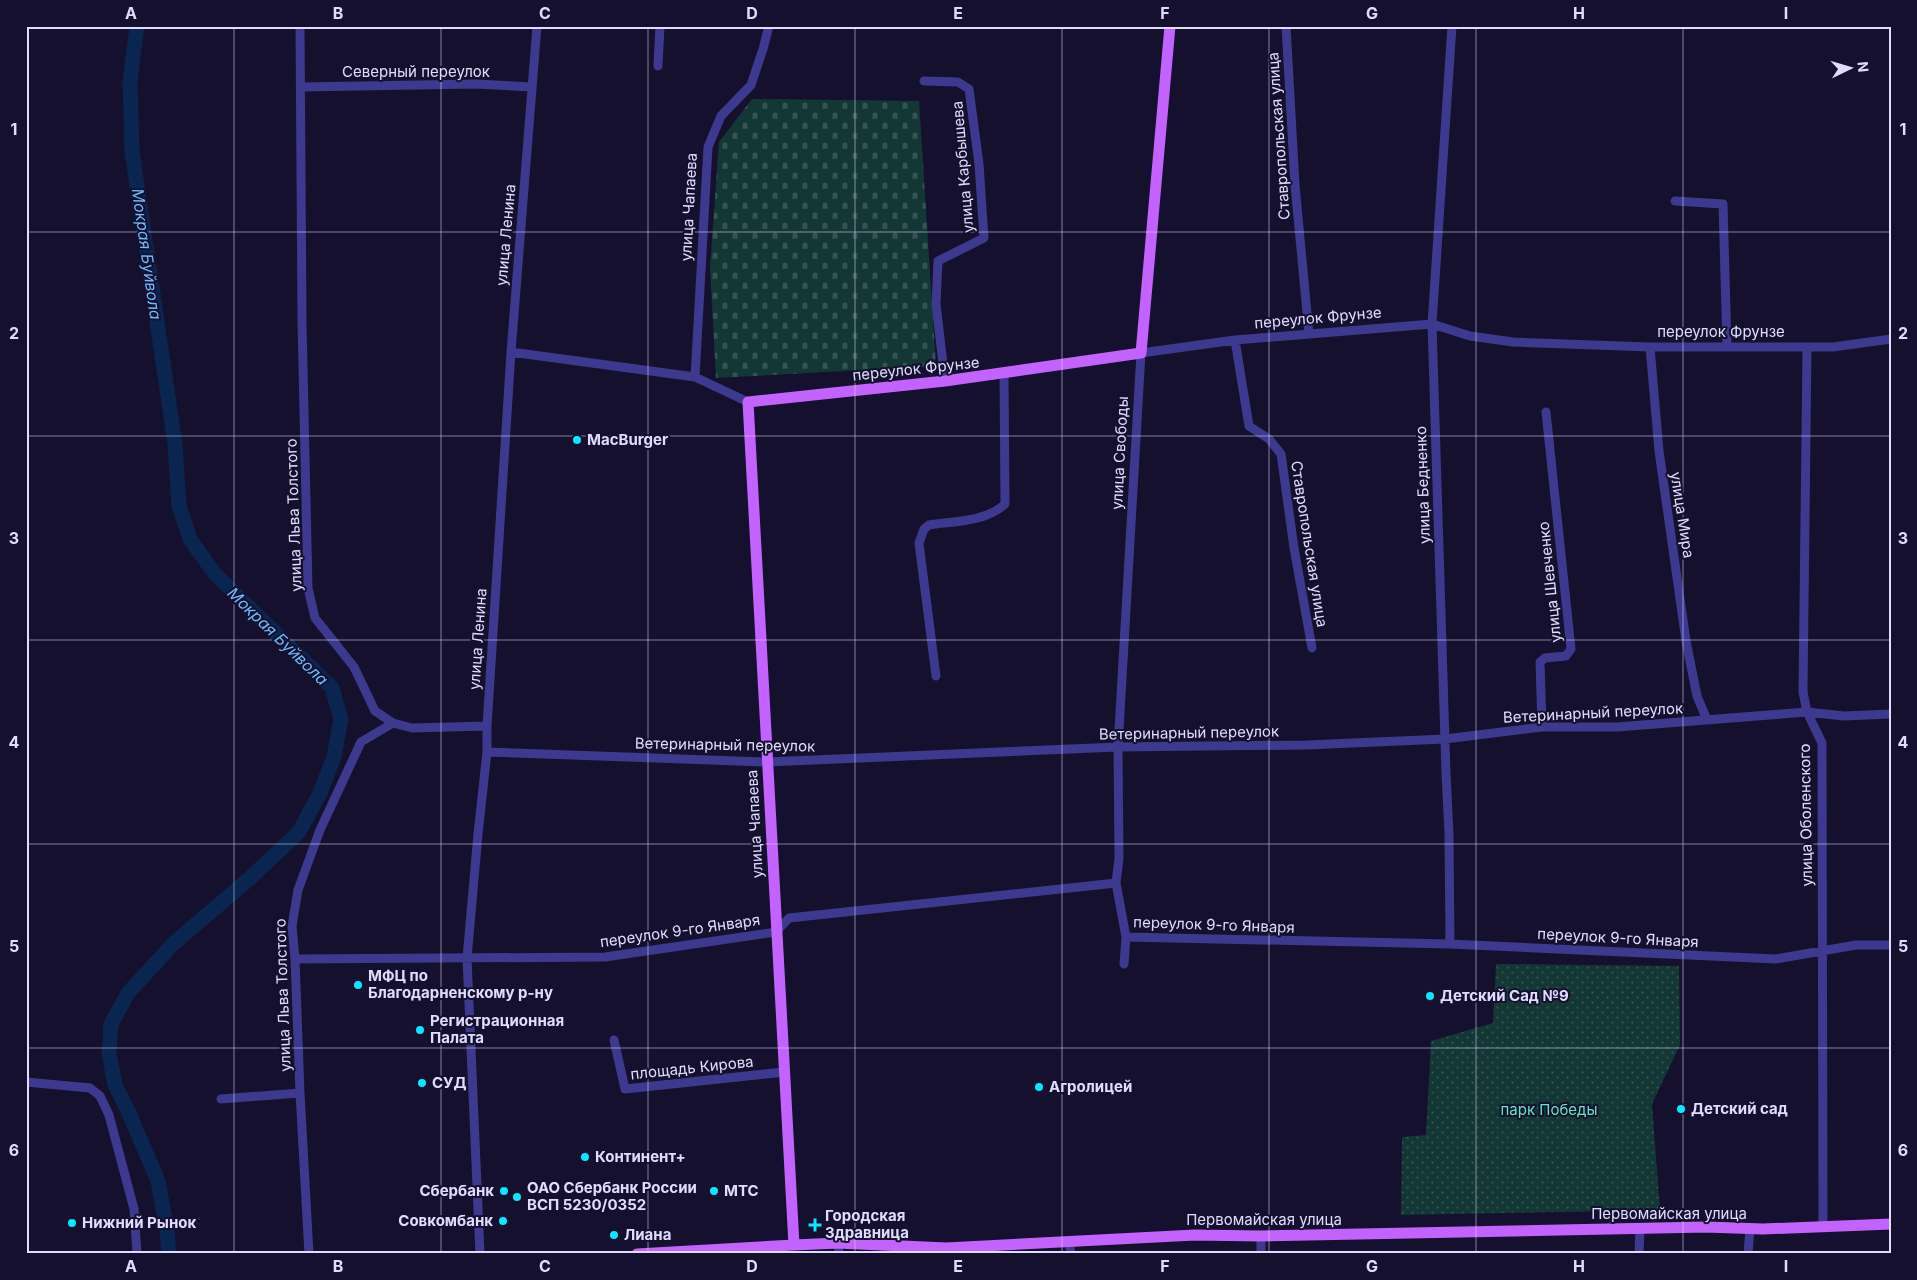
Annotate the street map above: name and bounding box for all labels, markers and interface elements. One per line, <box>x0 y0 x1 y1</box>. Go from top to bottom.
text: A <box>125 3 137 23</box>
text: B <box>333 3 343 23</box>
text: C <box>539 3 551 23</box>
text: D <box>746 3 758 23</box>
text: E <box>953 3 963 23</box>
text: F <box>1160 3 1170 23</box>
text: G <box>1366 3 1378 23</box>
text: H <box>1573 3 1585 23</box>
text: I <box>1784 3 1788 23</box>
north arrow <box>1824 42 1874 92</box>
street label: Ставропольская улица <box>1263 52 1294 221</box>
text: N <box>1855 61 1872 73</box>
street label: Северный переулок <box>342 62 490 81</box>
street label: улица Карбышева <box>947 100 978 234</box>
text: 1 <box>11 119 17 139</box>
text: 1 <box>1900 119 1906 139</box>
street label: улица Чапаева <box>676 152 701 262</box>
street label: улица Ленина <box>492 183 519 287</box>
water label: Мокрая Буйвола <box>128 187 166 321</box>
street label: переулок Фрунзе <box>1254 302 1382 333</box>
street label: переулок Фрунзе <box>1657 322 1785 341</box>
text: 2 <box>9 323 19 343</box>
text: 2 <box>1898 323 1908 343</box>
street label: переулок Фрунзе <box>851 352 980 385</box>
street label: улица Свободы <box>1107 396 1132 510</box>
street label: улица Бедненко <box>1411 426 1434 544</box>
place label: MacBurger <box>587 430 668 449</box>
marker: MacBurger <box>571 434 583 446</box>
street label: улица Льва Толстого <box>281 438 306 592</box>
street label: Ставропольская улица <box>1287 459 1332 628</box>
street label: улица Мира <box>1666 470 1699 559</box>
street label: улица Шевченко <box>1534 521 1565 643</box>
text: 3 <box>9 528 19 548</box>
text: 3 <box>1898 528 1908 548</box>
water label: Мокрая Буйвола <box>223 583 333 689</box>
street label: улица Ленина <box>464 588 491 690</box>
street label: Ветеринарный переулок <box>1502 698 1683 727</box>
street label: Ветеринарный переулок <box>1099 721 1279 744</box>
text: 4 <box>9 732 20 752</box>
text: 4 <box>1898 732 1909 752</box>
street label: Ветеринарный переулок <box>635 733 815 756</box>
street label: улица Оболенского <box>1795 743 1816 887</box>
street label: улица Чапаева <box>742 769 767 879</box>
street label: переулок 9-го Января <box>599 910 761 951</box>
street label: переулок 9-го Января <box>1133 912 1295 937</box>
street label: улица Льва Толстого <box>270 918 295 1072</box>
street label: переулок 9-го Января <box>1537 924 1699 951</box>
text: 5 <box>9 936 19 956</box>
text: 5 <box>1898 936 1908 956</box>
place label: МФЦ по Благодарненскому р-ну <box>368 966 553 1002</box>
marker: МФЦ по Благодарненскому р-ну <box>352 979 364 991</box>
place label: Детский Сад №9 <box>1440 986 1569 1005</box>
marker: Детский Сад №9 <box>1424 990 1436 1002</box>
place label: Регистрационная Палата <box>430 1011 564 1047</box>
marker: Регистрационная Палата <box>414 1024 426 1036</box>
street label: площадь Кирова <box>630 1052 754 1083</box>
place label: СУД <box>432 1073 467 1092</box>
marker: СУД <box>416 1077 428 1089</box>
place label: Агролицей <box>1049 1077 1132 1096</box>
marker: Агролицей <box>1033 1081 1045 1093</box>
place label: Детский сад <box>1691 1099 1788 1118</box>
park label: парк Победы <box>1500 1100 1598 1119</box>
marker: Детский сад <box>1675 1103 1687 1115</box>
text: 6 <box>9 1140 19 1160</box>
text: 6 <box>1898 1140 1908 1160</box>
place label: Континент+ <box>595 1147 686 1166</box>
marker: Континент+ <box>579 1151 591 1163</box>
place label: ОАО Сбербанк России ВСП 5230/0352 <box>527 1178 697 1214</box>
place label: Сбербанк <box>419 1181 494 1200</box>
place label: МТС <box>724 1181 759 1200</box>
marker: Сбербанк <box>498 1185 510 1197</box>
marker: МТС <box>708 1185 720 1197</box>
marker: ОАО Сбербанк России ВСП 5230/0352 <box>511 1191 523 1203</box>
street label: Первомайская улица <box>1591 1204 1747 1223</box>
place label: Городская Здравница <box>825 1206 909 1242</box>
street label: Первомайская улица <box>1186 1210 1342 1229</box>
place label: Совкомбанк <box>398 1211 493 1230</box>
place label: Нижний Рынок <box>82 1213 196 1232</box>
marker: Совкомбанк <box>497 1215 509 1227</box>
marker: Нижний Рынок <box>66 1217 78 1229</box>
marker: Городская Здравница <box>809 1219 821 1231</box>
place label: Лиана <box>624 1225 671 1244</box>
marker: Лиана <box>608 1229 620 1241</box>
text: A <box>125 1256 137 1276</box>
text: B <box>333 1256 343 1276</box>
text: C <box>539 1256 551 1276</box>
text: D <box>746 1256 758 1276</box>
text: E <box>953 1256 963 1276</box>
text: F <box>1160 1256 1170 1276</box>
text: G <box>1366 1256 1378 1276</box>
text: H <box>1573 1256 1585 1276</box>
text: I <box>1784 1256 1788 1276</box>

